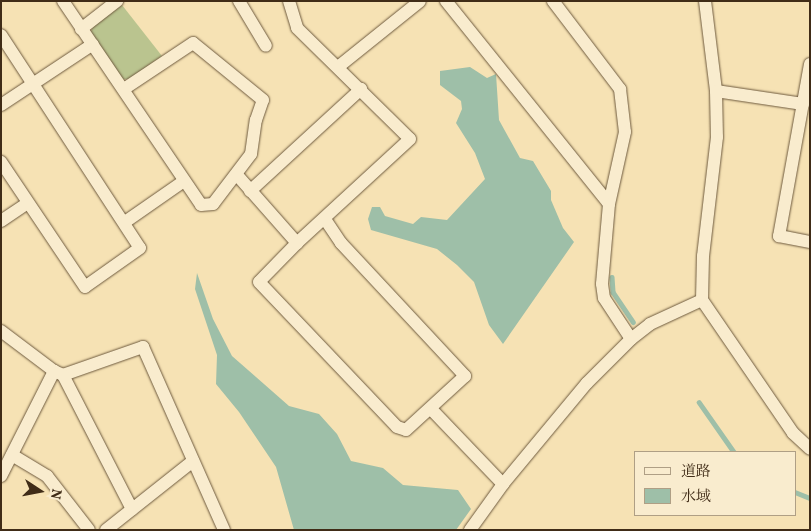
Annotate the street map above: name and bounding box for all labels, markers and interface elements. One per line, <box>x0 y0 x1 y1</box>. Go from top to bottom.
legend <box>634 451 796 516</box>
text: 道路 <box>681 462 711 483</box>
north arrow <box>15 466 65 516</box>
text: N <box>45 487 66 501</box>
text: 水域 <box>681 487 711 508</box>

